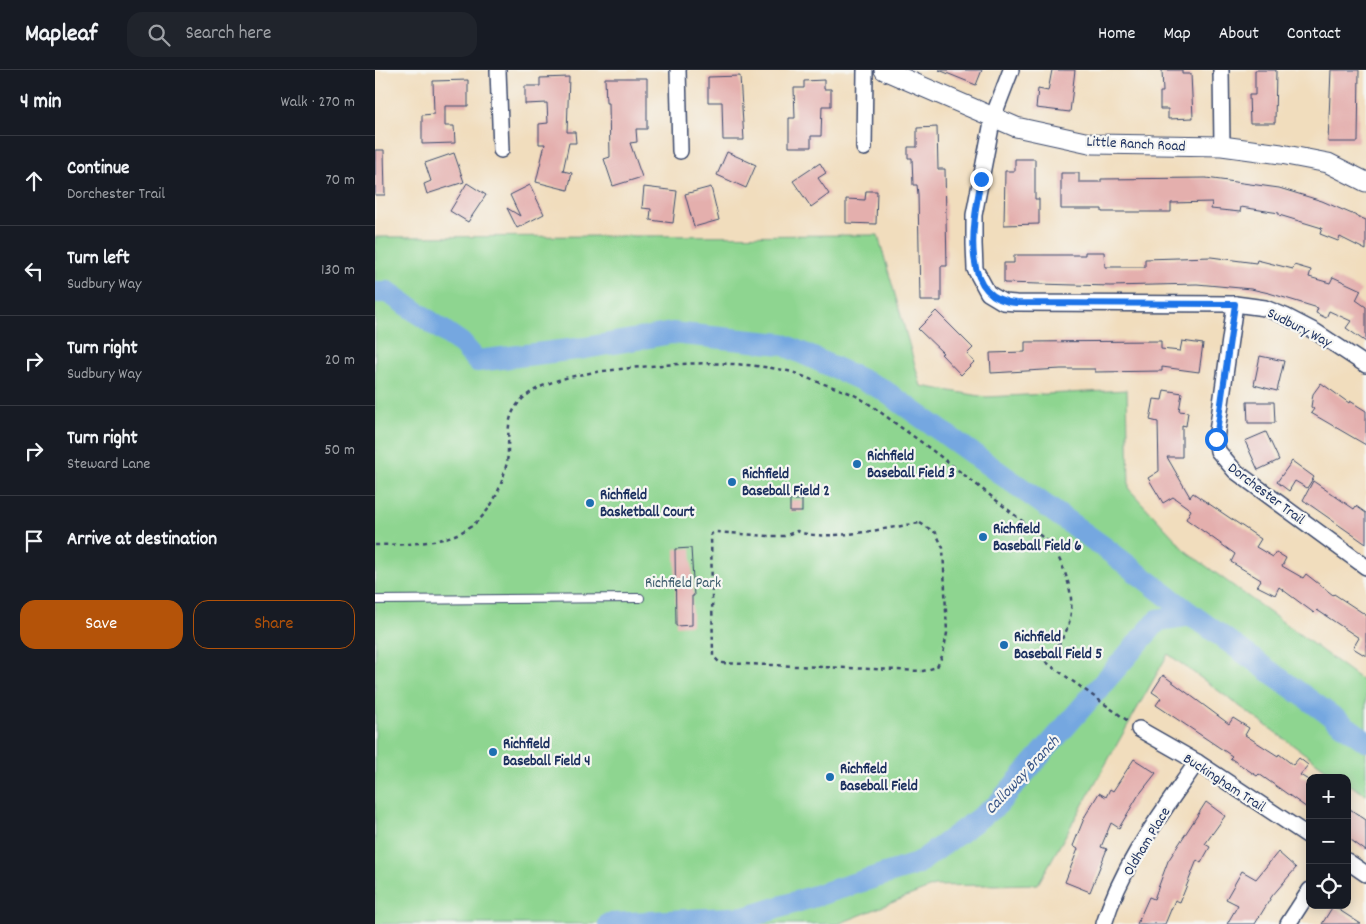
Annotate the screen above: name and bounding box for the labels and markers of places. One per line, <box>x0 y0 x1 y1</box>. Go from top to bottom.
place label: Richfield Baseball Field 3 <box>867 446 955 485</box>
marker: Richfield Baseball Field 3 <box>851 458 863 470</box>
place label: Richfield Baseball Field 2 <box>742 464 830 503</box>
marker: Richfield Baseball Field 2 <box>726 476 738 488</box>
place label: Richfield Basketball Court <box>600 485 695 524</box>
marker: Richfield Basketball Court <box>584 497 596 509</box>
place label: Richfield Baseball Field 6 <box>993 519 1082 558</box>
marker: Richfield Baseball Field 6 <box>977 531 989 543</box>
place label: Richfield Baseball Field 5 <box>1014 627 1102 666</box>
marker: Richfield Baseball Field 5 <box>998 639 1010 651</box>
place label: Richfield Baseball Field 4 <box>503 734 590 773</box>
marker: Richfield Baseball Field 4 <box>487 746 499 758</box>
place label: Richfield Baseball Field <box>840 759 918 798</box>
marker: Richfield Baseball Field <box>824 771 836 783</box>

